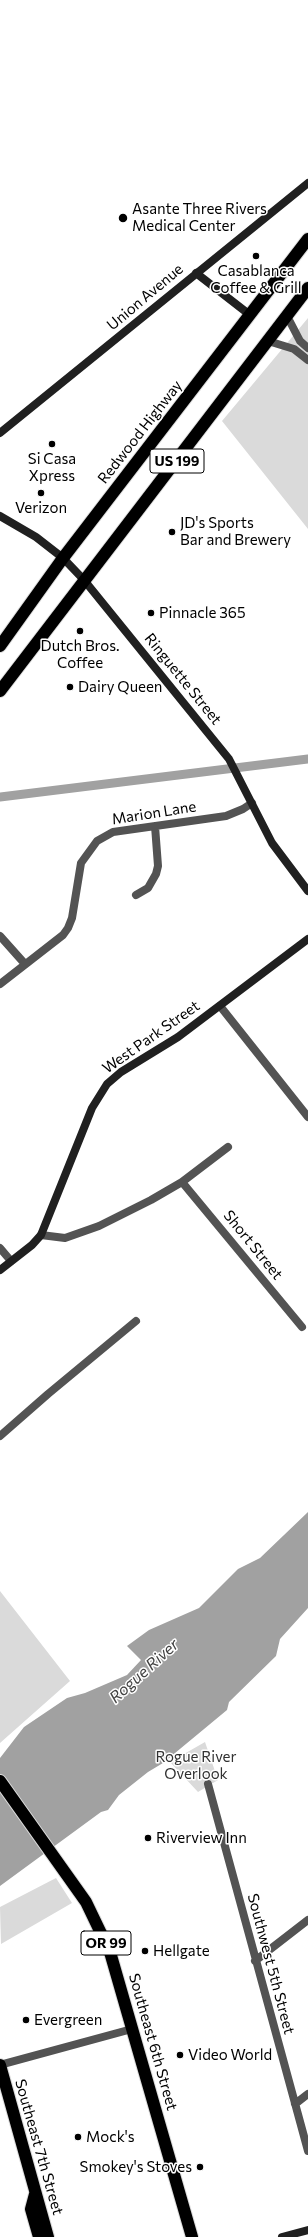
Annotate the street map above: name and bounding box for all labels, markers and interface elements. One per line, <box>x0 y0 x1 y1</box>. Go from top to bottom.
place label: Asante Three Rivers Medical Center <box>132 200 267 235</box>
marker: Asante Three Rivers Medical Center <box>117 212 129 224</box>
marker: Casablanca Coffee & Grill <box>251 251 261 261</box>
street label: Union Avenue <box>103 260 187 334</box>
place label: Casablanca Coffee & Grill <box>210 262 302 297</box>
street label: Redwood Highway <box>94 377 186 487</box>
marker: Si Casa Xpress <box>47 439 57 449</box>
road number: US 199 <box>150 449 204 473</box>
place label: Si Casa Xpress <box>28 450 76 485</box>
marker: Verizon <box>36 488 46 498</box>
place label: Verizon <box>15 499 67 517</box>
place label: JD's Sports Bar and Brewery <box>180 514 291 549</box>
marker: JD's Sports Bar and Brewery <box>167 527 177 537</box>
place label: Pinnacle 365 <box>159 604 246 622</box>
marker: Pinnacle 365 <box>146 608 156 618</box>
marker: Dutch Bros. Coffee <box>75 626 85 636</box>
street label: Ringuette Street <box>141 630 225 728</box>
place label: Dutch Bros. Coffee <box>41 637 119 672</box>
place label: Dairy Queen <box>78 678 162 696</box>
marker: Dairy Queen <box>65 682 75 692</box>
street label: Marion Lane <box>110 797 198 829</box>
street label: West Park Street <box>99 997 203 1077</box>
street label: Short Street <box>220 1207 286 1283</box>
water label: Rogue River <box>105 1635 183 1707</box>
park label: Rogue River Overlook <box>155 1748 237 1783</box>
place label: Riverview Inn <box>156 1829 247 1847</box>
marker: Riverview Inn <box>143 1833 153 1843</box>
street label: Southwest 5th Street <box>244 1892 298 2036</box>
road number: OR 99 <box>81 1931 131 1955</box>
place label: Hellgate <box>153 1942 210 1960</box>
marker: Hellgate <box>140 1946 150 1956</box>
street label: Southeast 6th Street <box>125 1971 181 2113</box>
place label: Evergreen <box>34 2011 102 2029</box>
marker: Evergreen <box>21 2015 31 2025</box>
place label: Video World <box>188 2046 272 2064</box>
marker: Video World <box>175 2050 185 2060</box>
street label: Southeast 7th Street <box>11 2077 67 2217</box>
place label: Mock's <box>86 2128 135 2146</box>
marker: Mock's <box>73 2132 83 2142</box>
place label: Smokey's Stoves <box>80 2158 192 2176</box>
marker: Smokey's Stoves <box>195 2162 205 2172</box>

